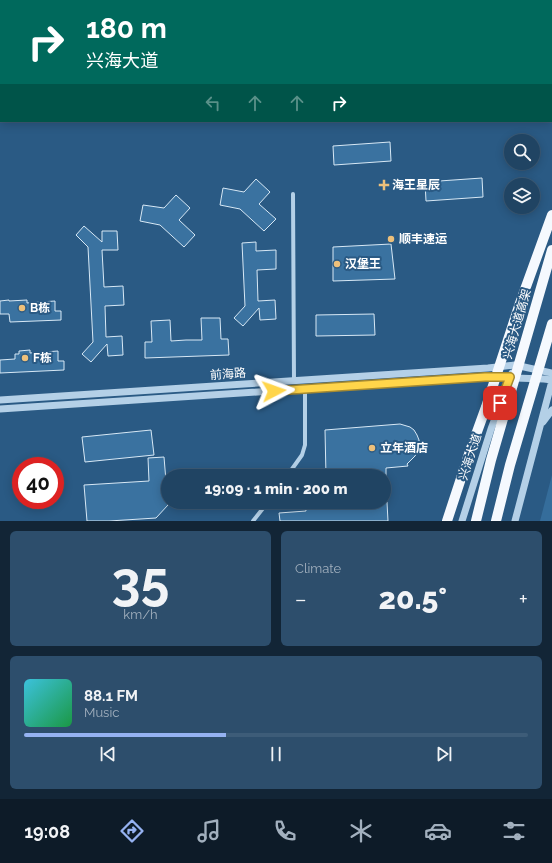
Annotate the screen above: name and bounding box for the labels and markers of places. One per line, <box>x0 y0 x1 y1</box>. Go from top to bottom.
place label: 海王星辰 <box>392 178 440 192</box>
marker: 海王星辰 <box>379 180 389 190</box>
place label: 顺丰速运 <box>399 232 447 246</box>
marker: 顺丰速运 <box>386 234 396 244</box>
place label: 汉堡王 <box>345 257 381 271</box>
marker: 汉堡王 <box>332 259 342 269</box>
place label: B栋 <box>30 301 50 315</box>
marker: B栋 <box>17 303 27 313</box>
place label: F栋 <box>33 351 52 365</box>
marker: F栋 <box>20 353 30 363</box>
pin <box>483 386 517 420</box>
place label: 立年酒店 <box>380 441 428 455</box>
marker: 立年酒店 <box>367 443 377 453</box>

